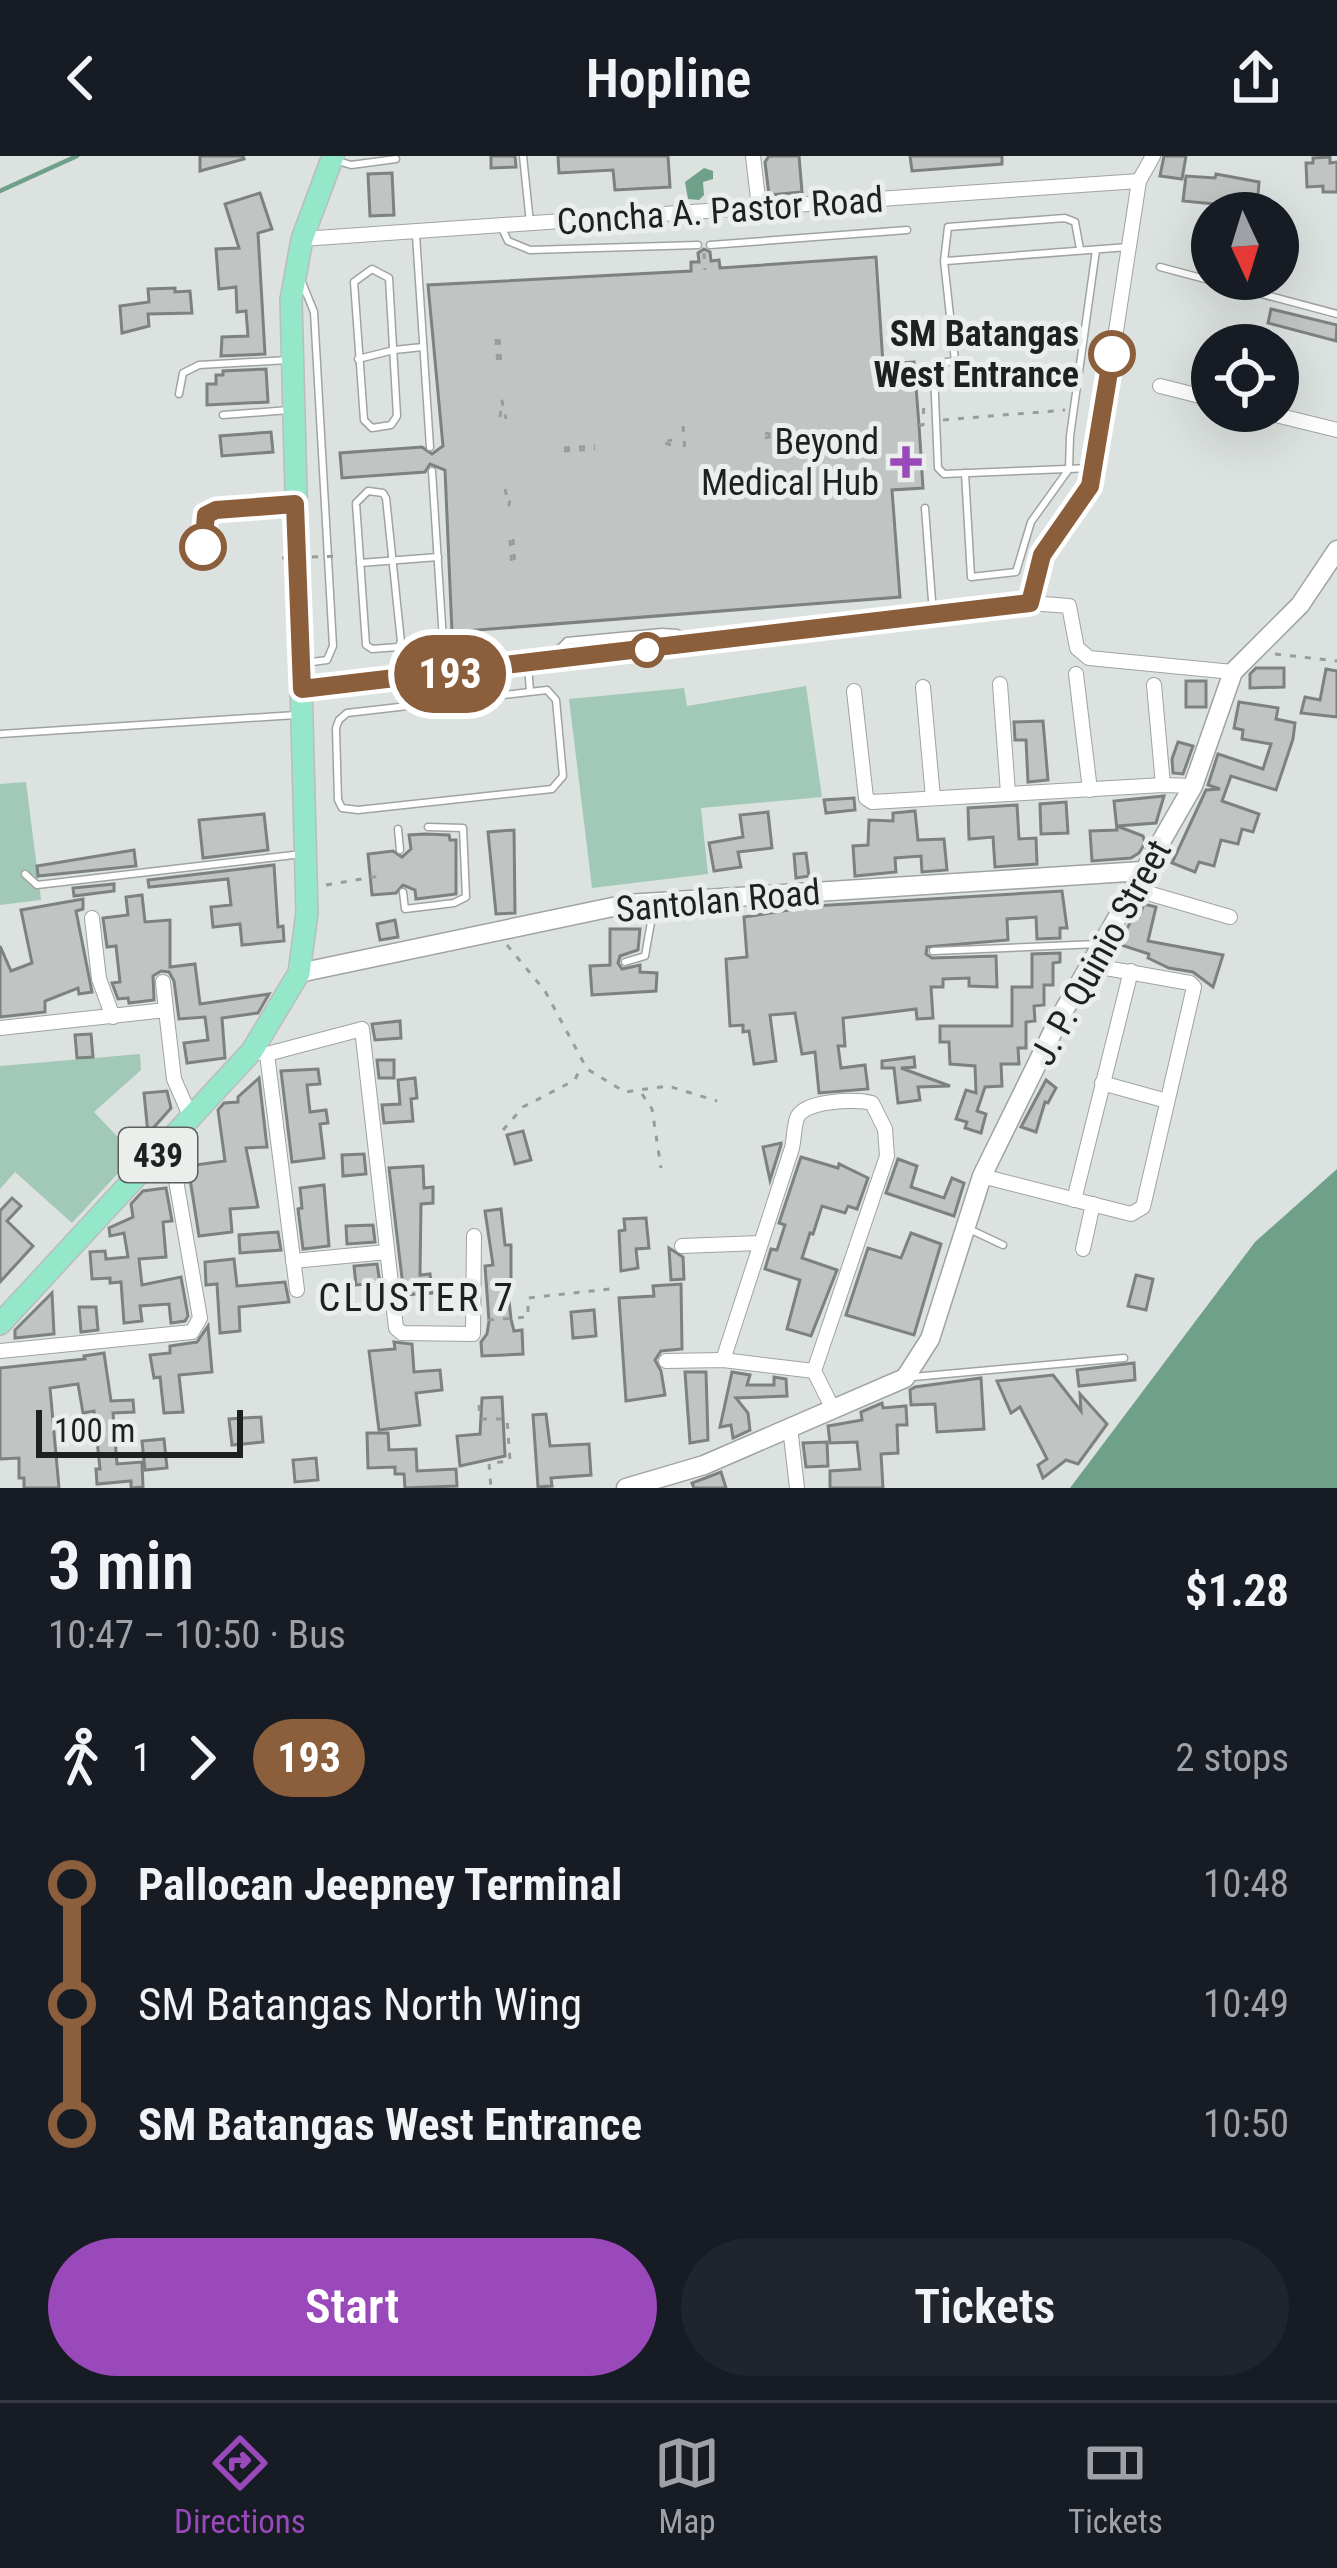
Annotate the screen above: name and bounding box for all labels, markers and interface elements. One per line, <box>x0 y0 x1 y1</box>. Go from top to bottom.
icon: back <box>48 45 114 111</box>
icon: share <box>1223 45 1289 111</box>
text: Hopline <box>586 47 751 110</box>
street label: Concha A. Pastor Road <box>555 179 885 243</box>
north arrow <box>1191 192 1299 300</box>
map controls <box>1191 192 1299 432</box>
place label: SM Batangas West Entrance <box>873 313 1079 396</box>
button: locate <box>1191 324 1299 432</box>
marker: SM Batangas West Entrance <box>1090 332 1134 376</box>
place label: Beyond Medical Hub <box>701 421 879 504</box>
marker: Beyond Medical Hub <box>890 446 922 478</box>
unlabelled marker <box>181 525 225 569</box>
unlabelled marker <box>631 634 663 666</box>
line badge: 193 <box>381 635 519 713</box>
text: 193 <box>418 649 482 698</box>
street label: J. P. Quinio Street <box>1022 833 1180 1072</box>
street label: Santolan Road <box>614 871 822 931</box>
road number: 439 <box>119 1128 197 1182</box>
district label: CLUSTER 7 <box>318 1275 516 1321</box>
scale bar <box>36 1404 243 1457</box>
text: 100 m <box>54 1411 135 1450</box>
text: 3 min <box>48 1528 194 1605</box>
text: $1.28 <box>1185 1564 1289 1617</box>
text: 10:47 – 10:50 · Bus <box>48 1612 346 1658</box>
icon: walk <box>48 1725 114 1791</box>
icon: forward <box>169 1725 235 1791</box>
text: 193 <box>277 1733 341 1782</box>
text: 1 <box>132 1735 151 1781</box>
text: 2 stops <box>1175 1735 1289 1781</box>
text: Pallocan Jeepney Terminal <box>138 1858 622 1911</box>
text: 10:48 <box>1203 1861 1289 1907</box>
text: SM Batangas North Wing <box>138 1978 582 2031</box>
text: 10:49 <box>1203 1981 1289 2027</box>
text: SM Batangas West Entrance <box>138 2098 642 2151</box>
text: 10:50 <box>1203 2101 1289 2147</box>
button: Start <box>48 2238 657 2376</box>
button: Tickets <box>681 2238 1289 2376</box>
tab: Directions <box>174 2430 306 2541</box>
tab: Map <box>654 2430 720 2541</box>
tab: Tickets <box>1068 2430 1163 2541</box>

